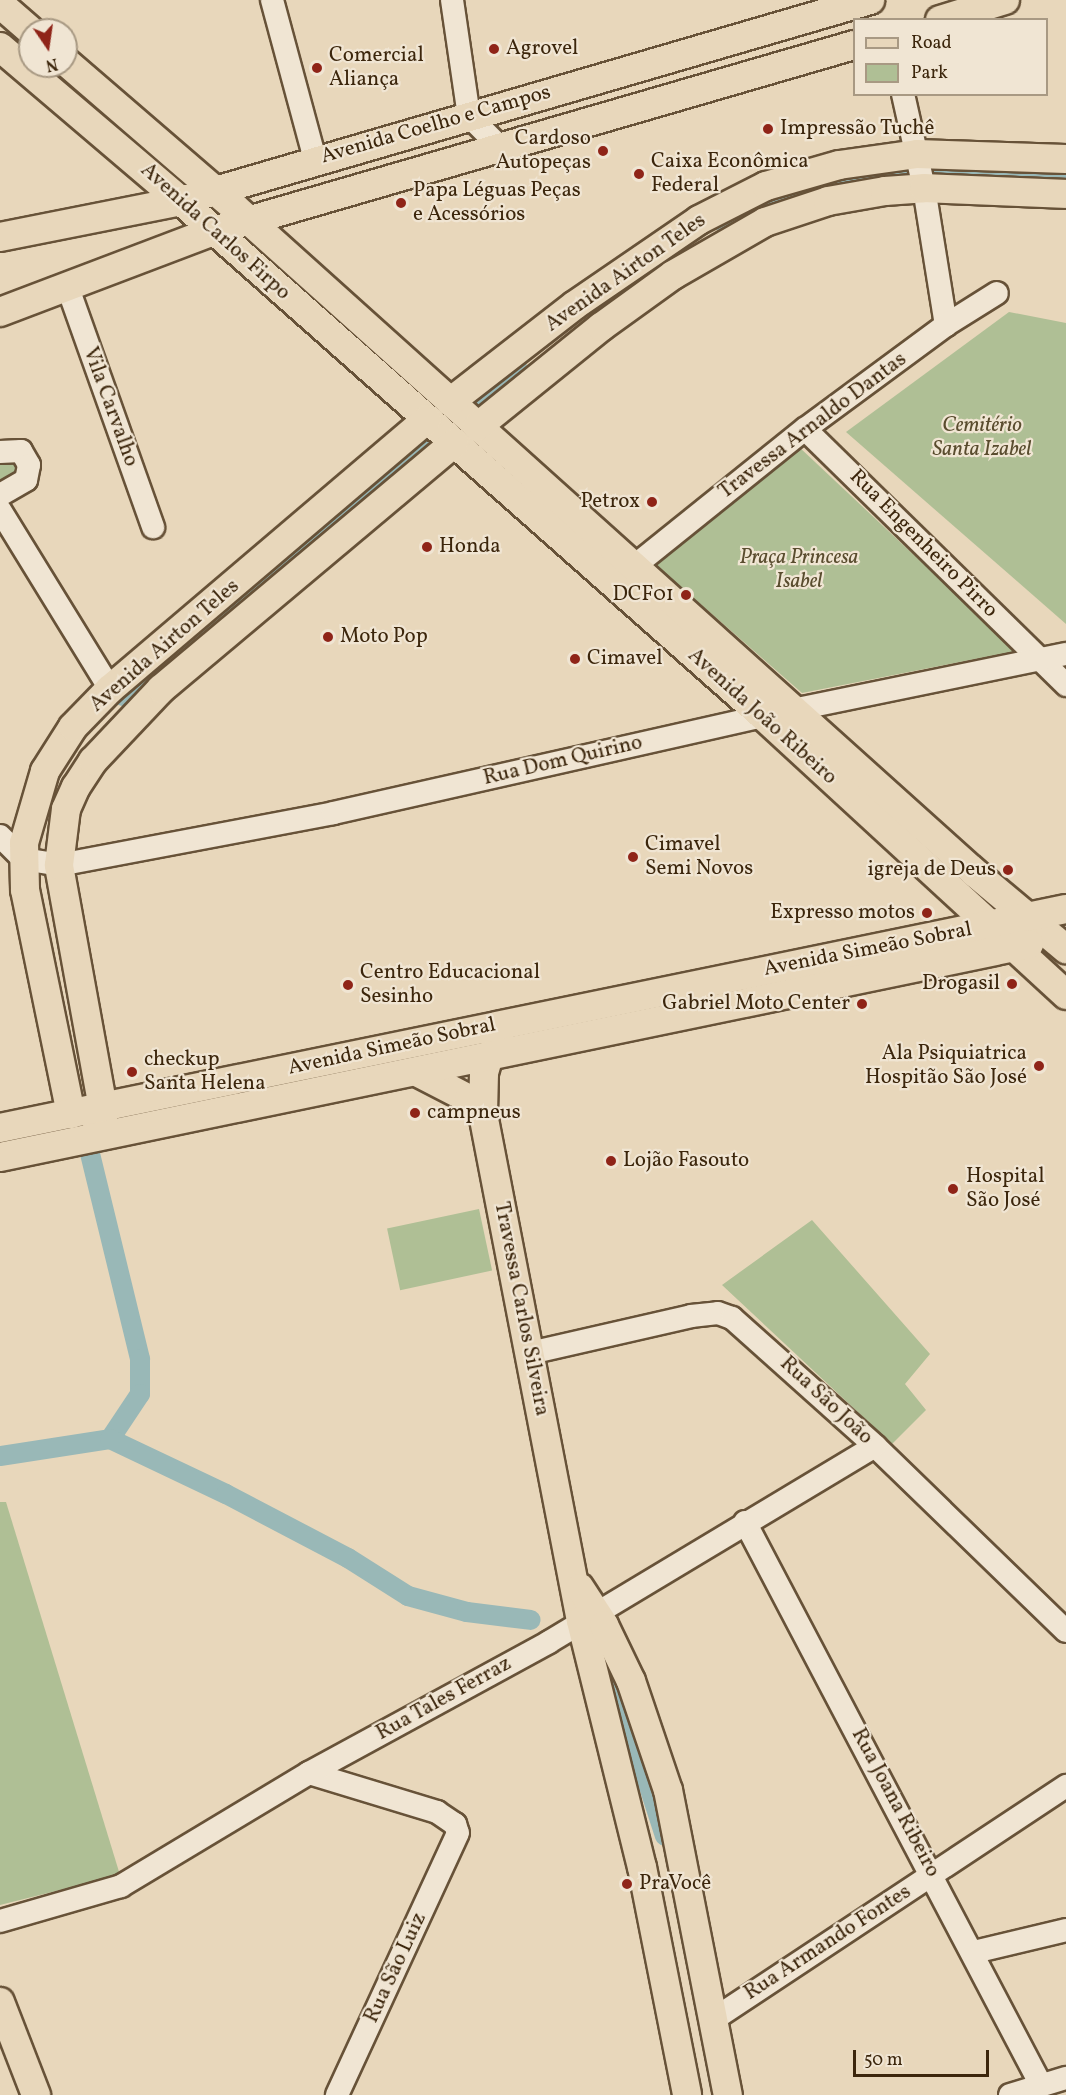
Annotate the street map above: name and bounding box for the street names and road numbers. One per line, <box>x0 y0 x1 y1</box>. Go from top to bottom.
street label: Avenida Coelho e Campos <box>318 80 554 170</box>
street label: Avenida Carlos Firpo <box>135 158 295 306</box>
street label: Avenida Airton Teles <box>541 208 711 338</box>
street label: Vila Carvalho <box>77 344 143 470</box>
street label: Travessa Arnaldo Dantas <box>714 347 912 505</box>
street label: Rua Engenheiro Pirro <box>844 465 1002 623</box>
street label: Avenida Airton Teles <box>85 574 245 718</box>
street label: Avenida João Ribeiro <box>682 643 842 791</box>
street label: Rua Dom Quirino <box>481 730 645 792</box>
street label: Avenida Simeão Sobral <box>762 917 974 983</box>
street label: Avenida Simeão Sobral <box>286 1013 498 1081</box>
street label: Travessa Carlos Silveira <box>488 1200 554 1418</box>
street label: Rua São João <box>774 1352 878 1450</box>
street label: Rua Tales Ferraz <box>372 1651 516 1747</box>
street label: Rua Joana Ribeiro <box>845 1724 945 1882</box>
street label: Rua Armando Fontes <box>740 1880 916 2006</box>
street label: Rua São Luiz <box>359 1909 433 2027</box>

